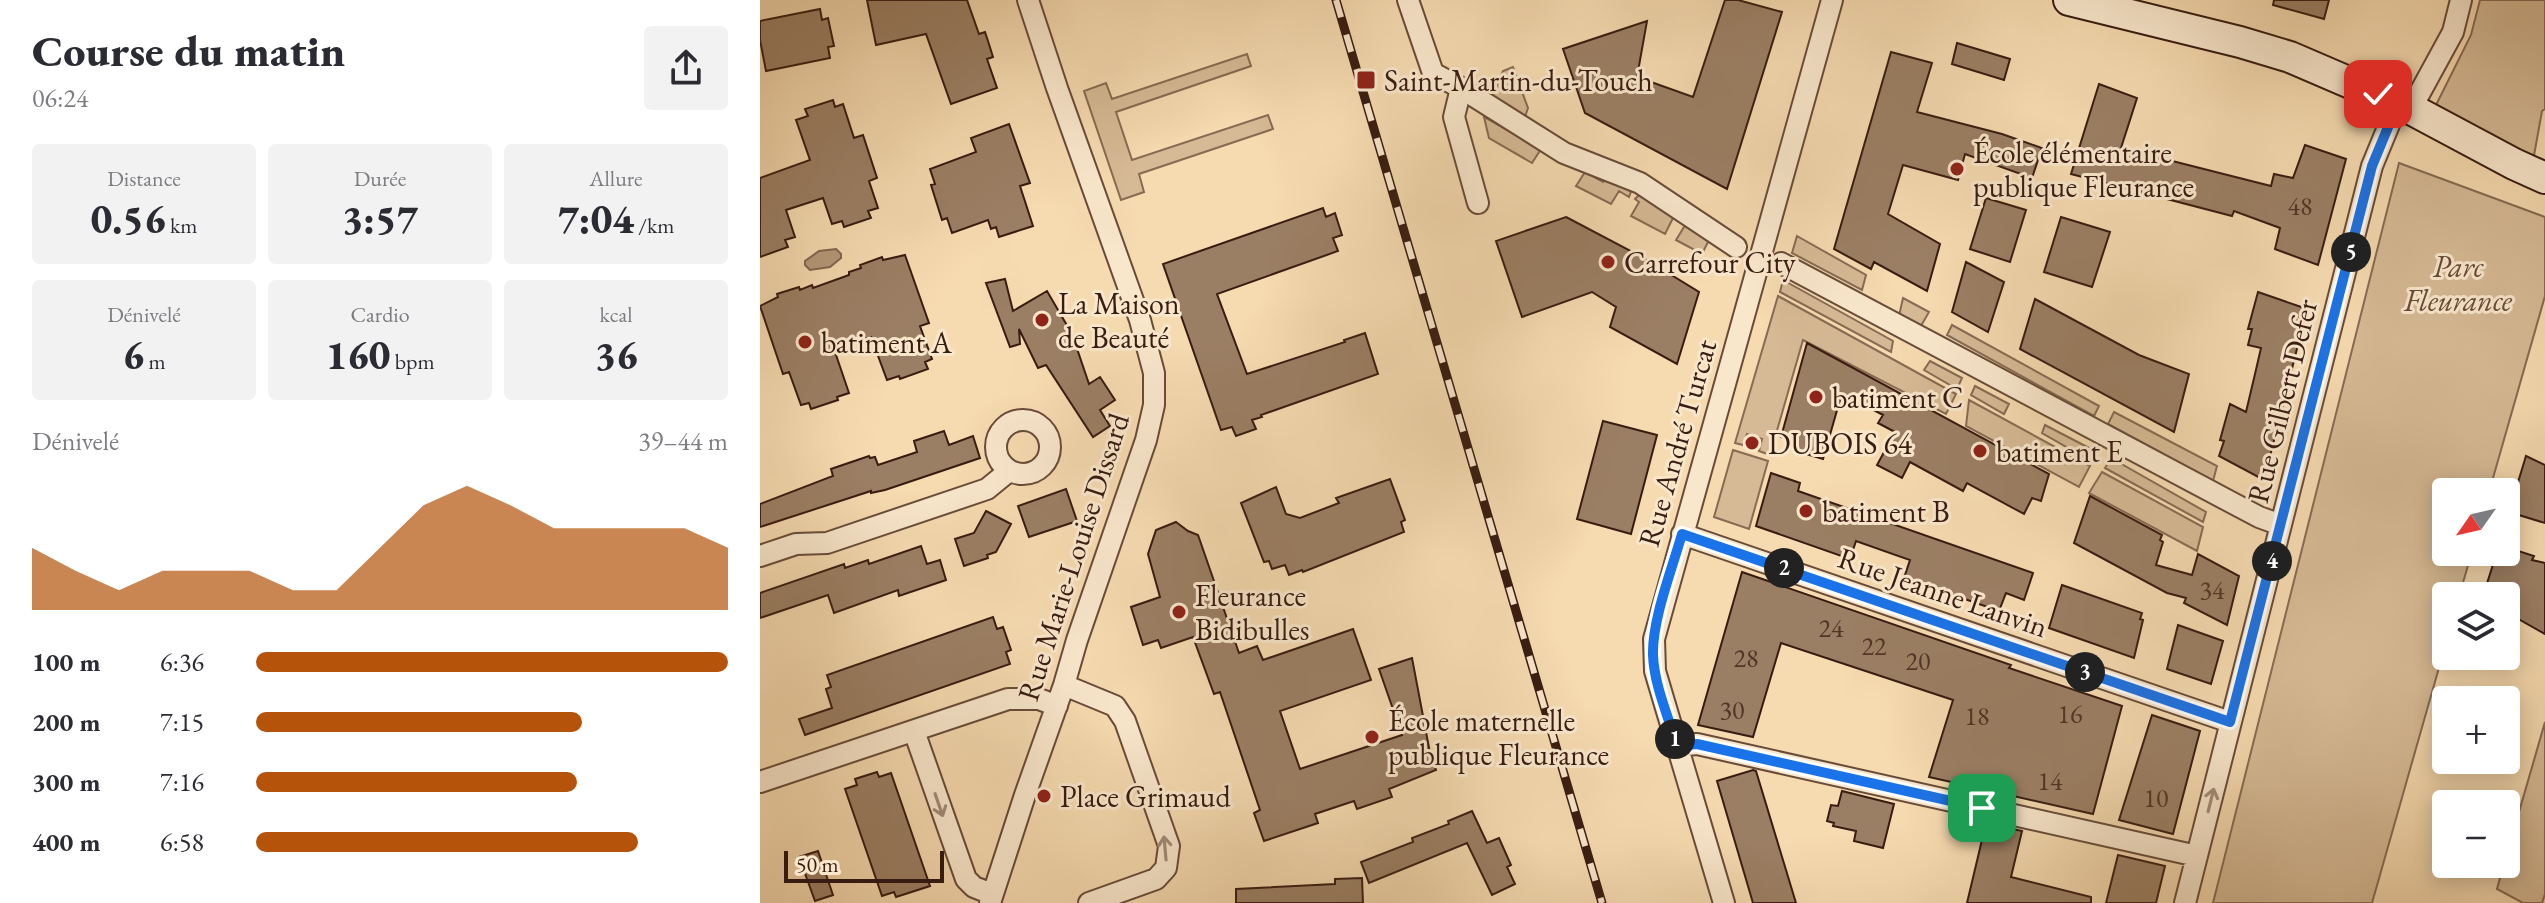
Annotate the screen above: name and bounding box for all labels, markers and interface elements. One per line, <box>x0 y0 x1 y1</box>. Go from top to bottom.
text: Course du matin <box>32 22 345 79</box>
button: share <box>644 26 728 110</box>
pin <box>2344 60 2412 128</box>
place label: Saint-Martin-du-Touch <box>1384 61 1653 100</box>
marker: Saint-Martin-du-Touch <box>1355 69 1377 91</box>
icon: check <box>2356 72 2400 116</box>
text: 06:24 <box>32 81 88 115</box>
place label: École élémentaire publique Fleurance <box>1973 133 2194 206</box>
marker: École élémentaire publique Fleurance <box>1948 160 1966 178</box>
text: Distance <box>107 164 181 193</box>
text: Durée <box>354 164 406 193</box>
text: Allure <box>589 164 643 193</box>
house number: 48 <box>2288 189 2312 223</box>
text: 0.56 <box>91 193 166 245</box>
text: 3:57 <box>342 193 418 245</box>
text: 7:04 <box>558 193 634 245</box>
text: km <box>166 211 197 240</box>
text: /km <box>634 211 675 240</box>
pin: 5 <box>2331 232 2371 272</box>
text: 5 <box>2345 237 2357 266</box>
place label: Carrefour City <box>1624 243 1797 282</box>
park label: Parc Fleurance <box>2403 247 2513 320</box>
marker: Carrefour City <box>1599 253 1617 271</box>
place label: La Maison de Beauté <box>1058 284 1180 357</box>
street label: Rue Gilbert Defer <box>2238 295 2326 507</box>
text: Dénivelé <box>107 300 181 329</box>
text: Cardio <box>350 300 410 329</box>
text: kcal <box>599 300 633 329</box>
marker: La Maison de Beauté <box>1033 311 1051 329</box>
place label: batiment A <box>821 323 952 362</box>
text: 6 <box>122 329 144 381</box>
text: 160 <box>325 329 390 381</box>
text: 36 <box>594 329 638 381</box>
marker: batiment A <box>796 333 814 351</box>
street label: Rue André Turcat <box>1629 334 1725 551</box>
text: m <box>144 347 166 376</box>
text: bpm <box>390 347 435 376</box>
place label: batiment C <box>1832 378 1963 417</box>
marker: batiment C <box>1807 388 1825 406</box>
street label: Rue Marie-Louise Dissard <box>1008 408 1138 706</box>
text: Dénivelé <box>32 424 119 458</box>
text: 39–44 m <box>638 424 728 458</box>
place label: DUBOIS 64 <box>1768 424 1913 463</box>
place label: batiment E <box>1996 432 2123 471</box>
marker: DUBOIS 64 <box>1743 434 1761 452</box>
marker: batiment E <box>1971 442 1989 460</box>
north arrow <box>2432 478 2520 566</box>
map controls <box>2432 478 2520 878</box>
place label: batiment B <box>1822 492 1950 531</box>
marker: batiment B <box>1797 502 1815 520</box>
street label: Rue Jeanne Lanvin <box>1833 538 2053 646</box>
pin: 4 <box>2252 541 2292 581</box>
text: 4 <box>2266 546 2278 575</box>
pin: 2 <box>1764 548 1804 588</box>
text: 2 <box>1778 553 1790 582</box>
house number: 34 <box>2200 573 2225 607</box>
place label: Fleurance Bidibulles <box>1195 576 1310 649</box>
button: layers <box>2432 582 2520 670</box>
marker: Fleurance Bidibulles <box>1170 603 1188 621</box>
house number: 24 <box>1819 611 1844 645</box>
house number: 22 <box>1862 629 1887 663</box>
house number: 28 <box>1734 641 1758 675</box>
house number: 20 <box>1906 644 1930 678</box>
text: 100 m <box>32 645 100 679</box>
text: 6:36 <box>160 645 204 679</box>
pin: 3 <box>2065 652 2105 692</box>
text: 3 <box>2079 657 2091 686</box>
button: + <box>2432 686 2520 774</box>
house number: 30 <box>1720 693 1744 727</box>
house number: 16 <box>2058 697 2082 731</box>
house number: 18 <box>1965 699 1989 733</box>
place label: École maternelle publique Fleurance <box>1388 701 1609 774</box>
text: 200 m <box>32 705 100 739</box>
text: 7:15 <box>160 705 204 739</box>
pin: 1 <box>1655 719 1695 759</box>
text: 1 <box>1669 724 1681 753</box>
marker: École maternelle publique Fleurance <box>1363 728 1381 746</box>
house number: 14 <box>2038 764 2063 798</box>
text: 300 m <box>32 765 100 799</box>
text: 7:16 <box>160 765 204 799</box>
pin <box>1948 774 2016 842</box>
place label: Place Grimaud <box>1060 777 1231 816</box>
house number: 10 <box>2144 781 2168 815</box>
icon: arrive <box>1960 786 2004 830</box>
marker: Place Grimaud <box>1035 787 1053 805</box>
one-way arrow <box>2204 788 2219 814</box>
button: − <box>2432 790 2520 878</box>
one-way arrow <box>933 792 948 817</box>
text: 400 m <box>32 825 100 859</box>
text: 6:58 <box>160 825 204 859</box>
one-way arrow <box>1158 836 1173 862</box>
scale bar <box>784 847 944 883</box>
text: 50 m <box>796 850 839 879</box>

